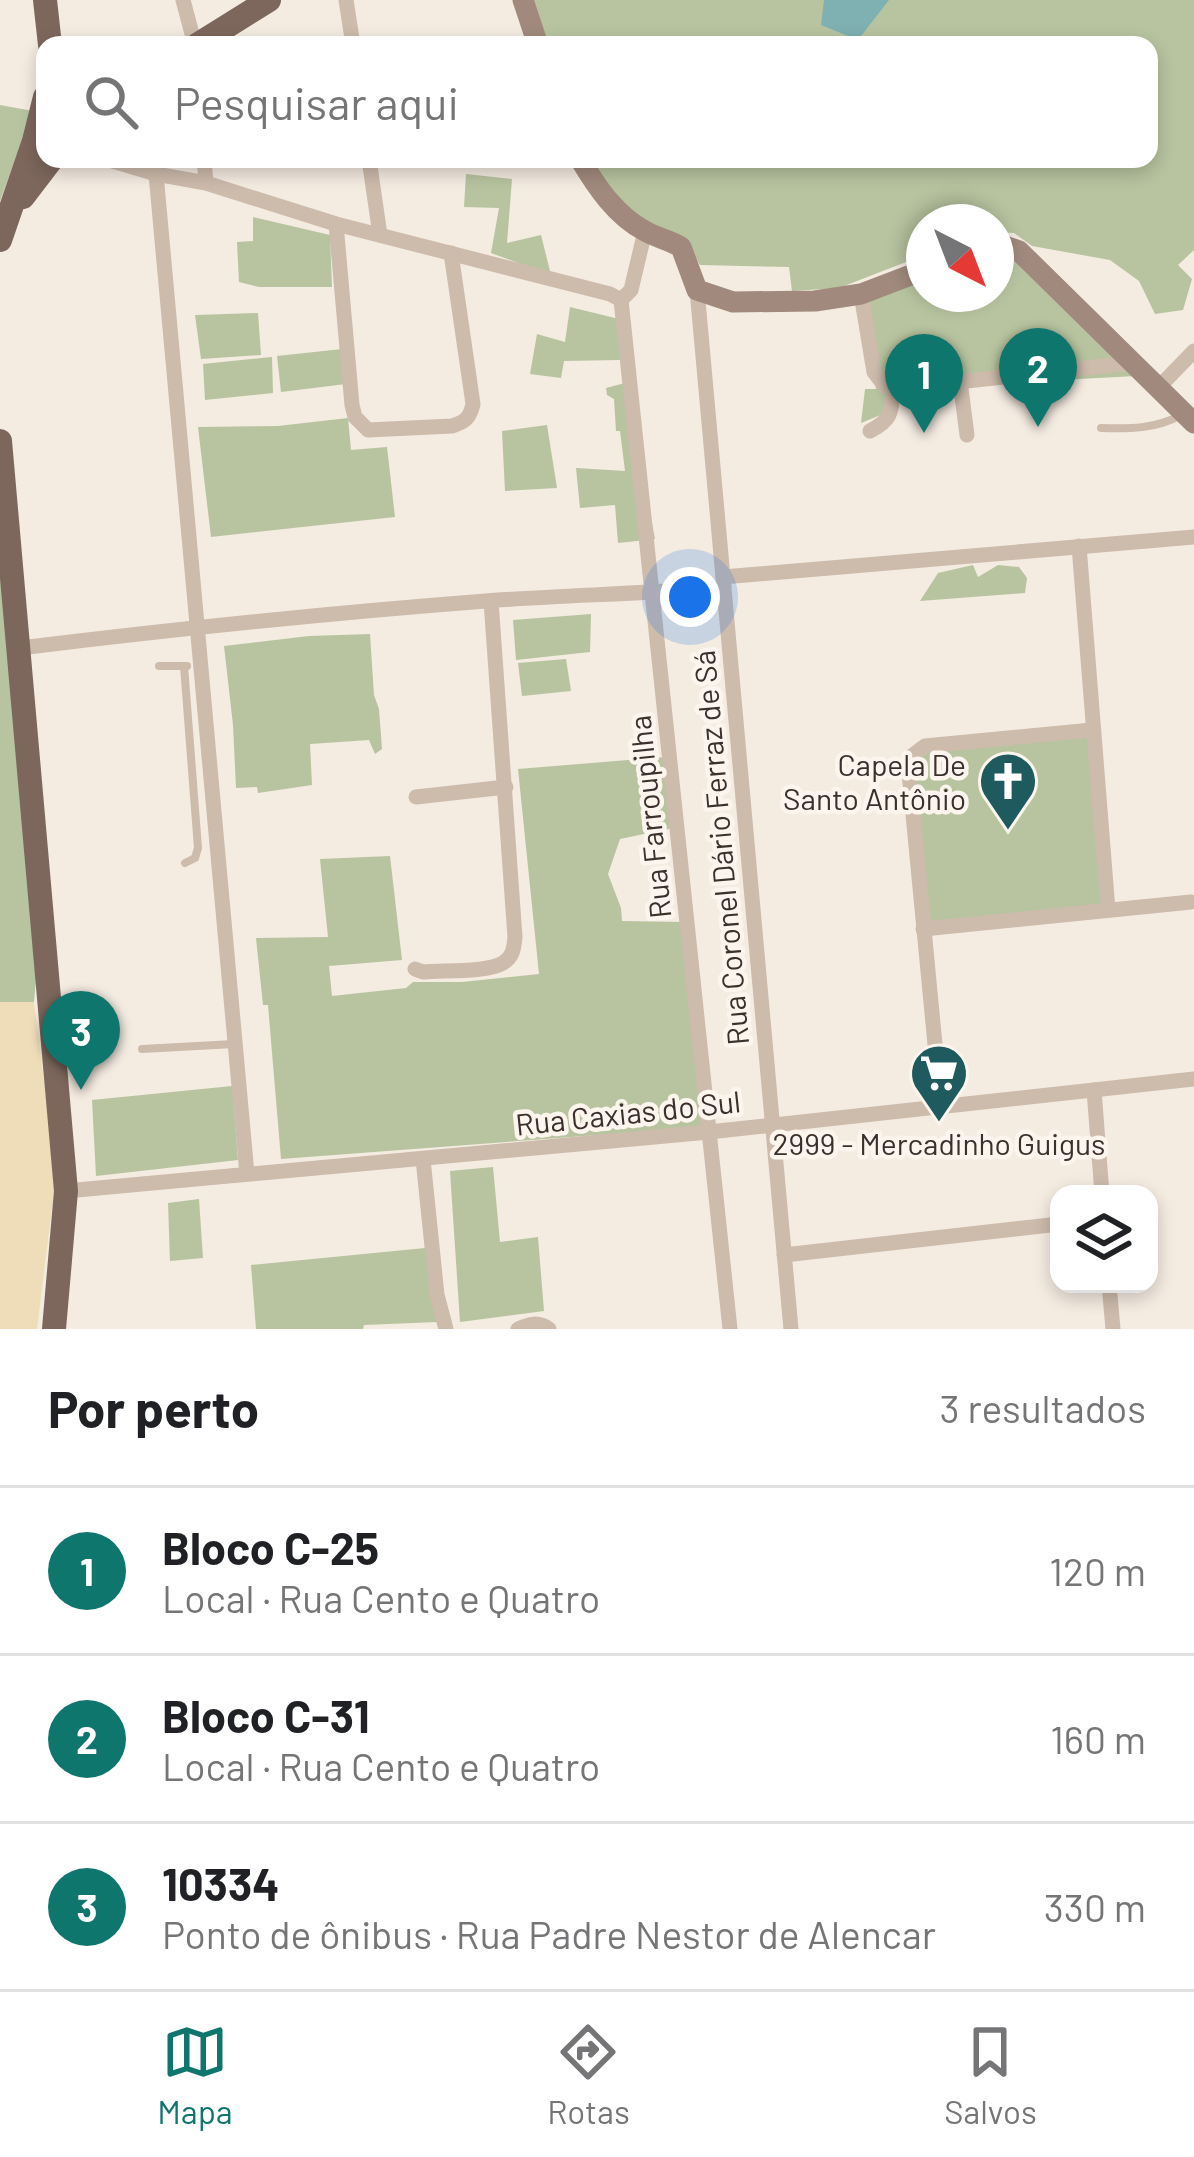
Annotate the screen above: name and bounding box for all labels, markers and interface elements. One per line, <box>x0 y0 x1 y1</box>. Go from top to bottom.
search box <box>36 36 1158 168</box>
icon: search <box>78 69 144 135</box>
text: Pesquisar aqui <box>174 75 459 129</box>
north arrow <box>906 204 1014 312</box>
pin: 2 <box>999 328 1077 427</box>
pin: 1 <box>885 334 963 433</box>
your location <box>660 567 720 627</box>
street label: Rua Coronel Dário Ferraz de Sá <box>685 649 755 1047</box>
street label: Rua Farroupilha <box>620 714 678 920</box>
place label: Capela De Santo Antônio <box>783 746 966 816</box>
church icon: Capela De Santo Antônio <box>977 750 1039 832</box>
pin: 3 <box>42 991 120 1090</box>
supermarket icon: 2999 - Mercadinho Guigus <box>908 1042 970 1124</box>
street label: Rua Caxias do Sul <box>514 1082 742 1142</box>
place label: 2999 - Mercadinho Guigus <box>772 1125 1106 1161</box>
map controls <box>1050 1185 1158 1293</box>
button: layers <box>1050 1185 1158 1293</box>
text: Por perto <box>48 1377 259 1438</box>
text: 3 resultados <box>940 1384 1146 1431</box>
text: Bloco C-25 <box>162 1520 379 1574</box>
text: 1 <box>80 1547 94 1594</box>
text: 120 m <box>1049 1547 1146 1594</box>
text: Local · Rua Cento e Quatro <box>162 1574 600 1621</box>
text: Bloco C-31 <box>162 1688 370 1742</box>
text: 2 <box>76 1715 98 1762</box>
text: 160 m <box>1050 1715 1146 1762</box>
text: Local · Rua Cento e Quatro <box>162 1742 600 1789</box>
text: 10334 <box>162 1856 279 1910</box>
text: 3 <box>76 1883 98 1930</box>
text: 330 m <box>1044 1883 1146 1930</box>
text: Ponto de ônibus · Rua Padre Nestor de Alencar <box>162 1910 936 1957</box>
tab: Mapa <box>157 2019 233 2131</box>
tab: Rotas <box>547 2019 630 2131</box>
tab: Salvos <box>944 2019 1037 2131</box>

